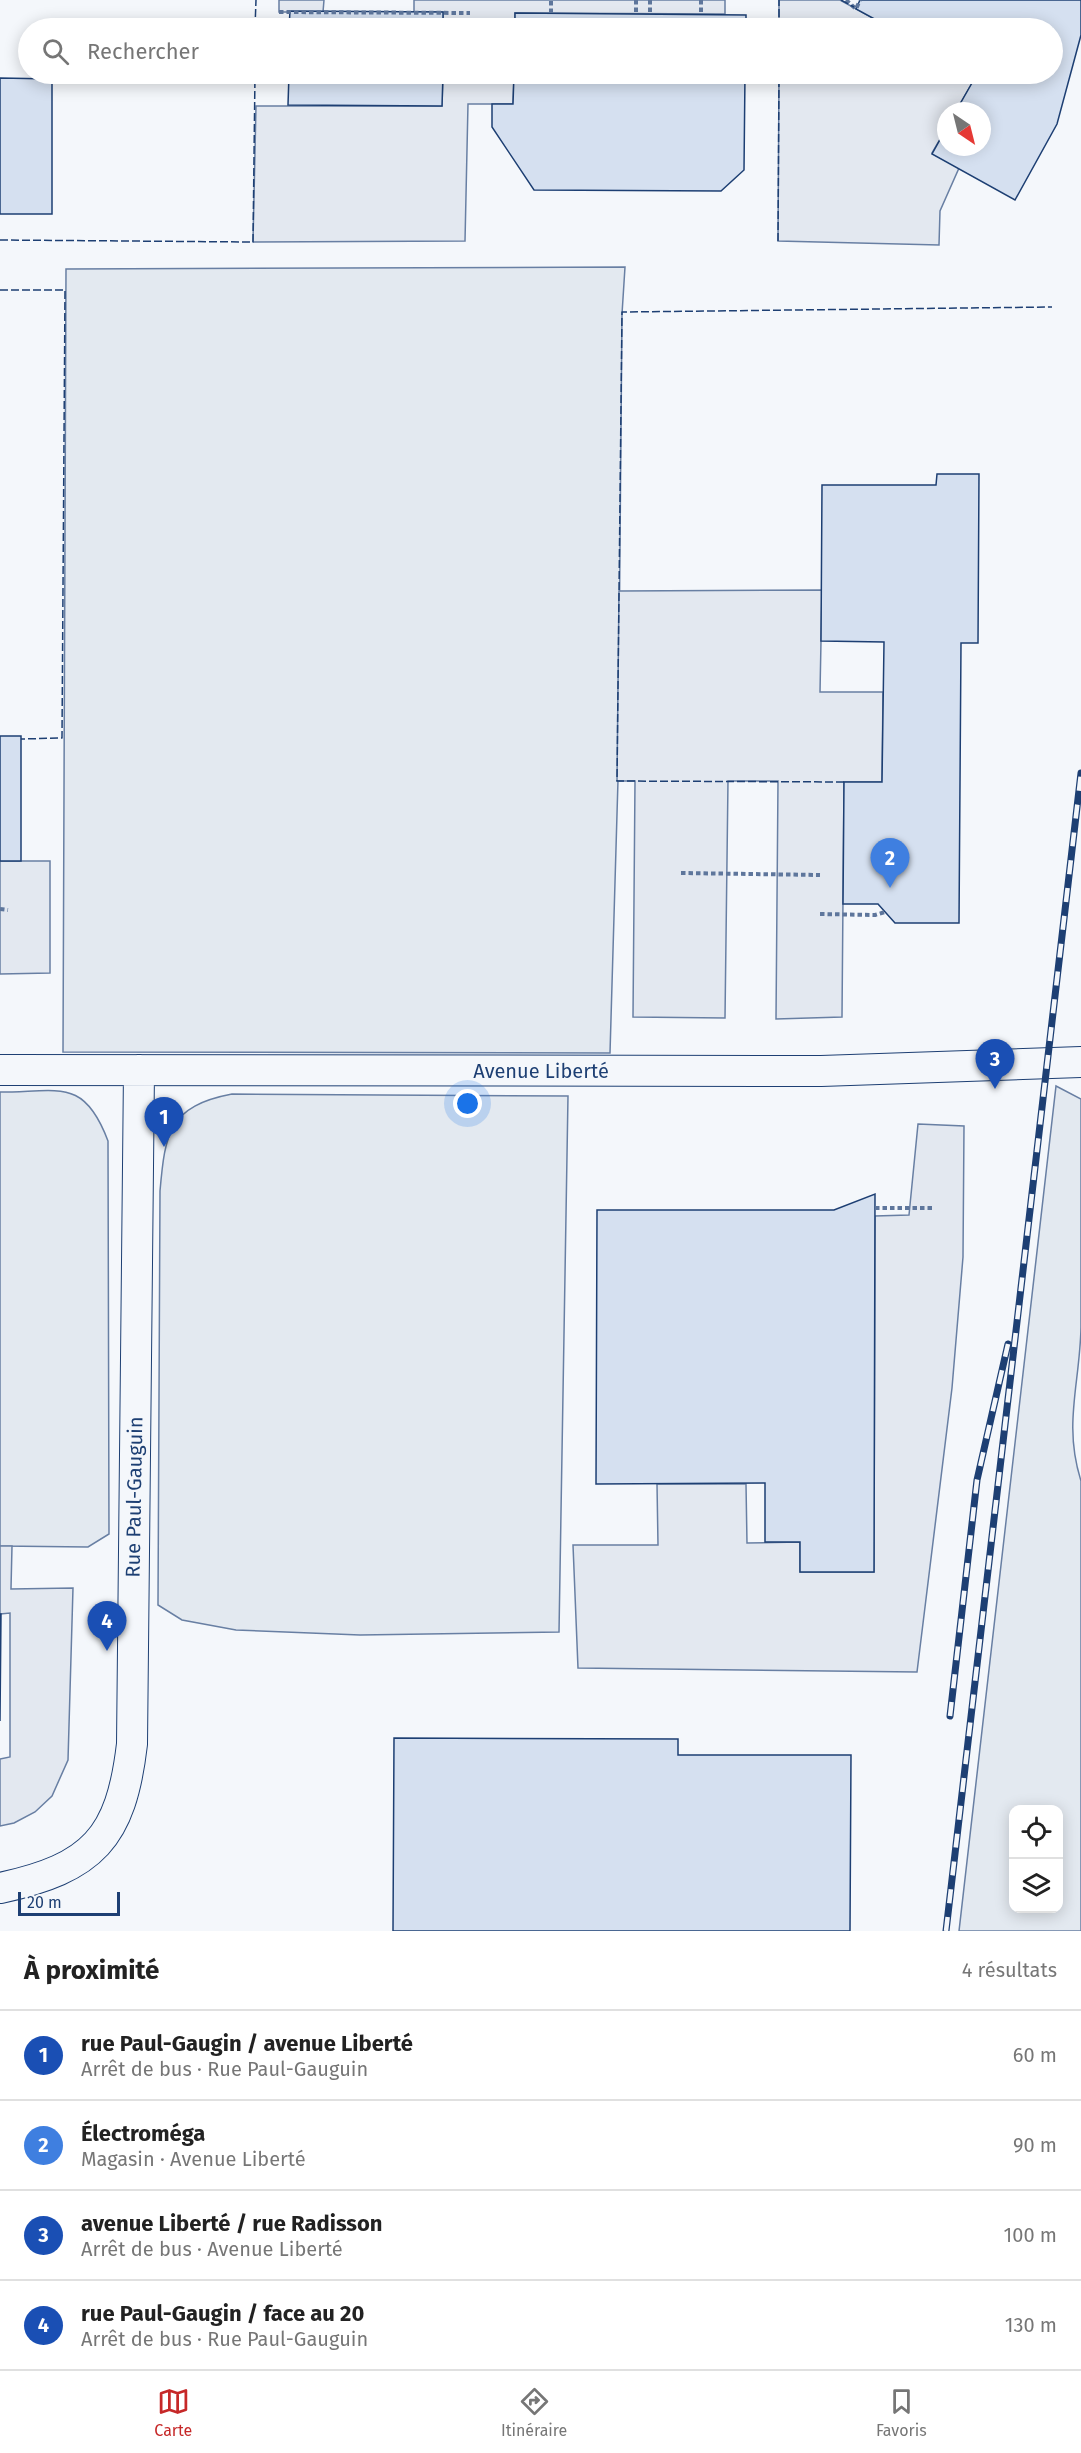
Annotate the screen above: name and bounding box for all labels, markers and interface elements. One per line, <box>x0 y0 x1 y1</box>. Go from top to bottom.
search box <box>18 18 1063 84</box>
icon: search <box>39 35 72 68</box>
text: Rechercher <box>87 38 199 65</box>
north arrow <box>937 102 991 156</box>
pin: 2 <box>870 838 910 888</box>
pin: 3 <box>976 1040 1014 1089</box>
street label: Avenue Liberté <box>473 1059 609 1083</box>
your location <box>453 1089 482 1118</box>
pin: 1 <box>144 1098 184 1147</box>
street label: Rue Paul-Gauguin <box>121 1416 147 1578</box>
pin: 4 <box>88 1602 126 1651</box>
map controls <box>1009 1805 1063 1913</box>
button: locate <box>1009 1805 1063 1859</box>
button: layers <box>1009 1859 1063 1913</box>
scale bar <box>18 1889 120 1916</box>
text: 20 m <box>27 1893 62 1912</box>
text: À proximité <box>24 1955 159 1986</box>
text: 4 résultats <box>962 1958 1057 1982</box>
text: rue Paul-Gaugin / avenue Liberté <box>81 2030 413 2057</box>
text: 1 <box>39 2043 48 2067</box>
text: 60 m <box>1013 2043 1057 2067</box>
text: Arrêt de bus · Rue Paul-Gauguin <box>81 2057 368 2081</box>
text: Électroméga <box>81 2120 205 2147</box>
text: 2 <box>38 2133 49 2157</box>
text: 90 m <box>1013 2133 1057 2157</box>
text: Magasin · Avenue Liberté <box>81 2147 306 2171</box>
text: avenue Liberté / rue Radisson <box>81 2210 383 2237</box>
text: 3 <box>38 2223 49 2247</box>
text: 100 m <box>1004 2223 1057 2247</box>
text: Arrêt de bus · Avenue Liberté <box>81 2237 343 2261</box>
text: rue Paul-Gaugin / face au 20 <box>81 2300 364 2327</box>
text: 4 <box>38 2313 49 2337</box>
text: 130 m <box>1005 2313 1057 2337</box>
text: Arrêt de bus · Rue Paul-Gauguin <box>81 2327 368 2351</box>
tab: Carte <box>154 2385 192 2440</box>
tab: Itinéraire <box>501 2385 567 2440</box>
tab: Favoris <box>876 2385 927 2440</box>

